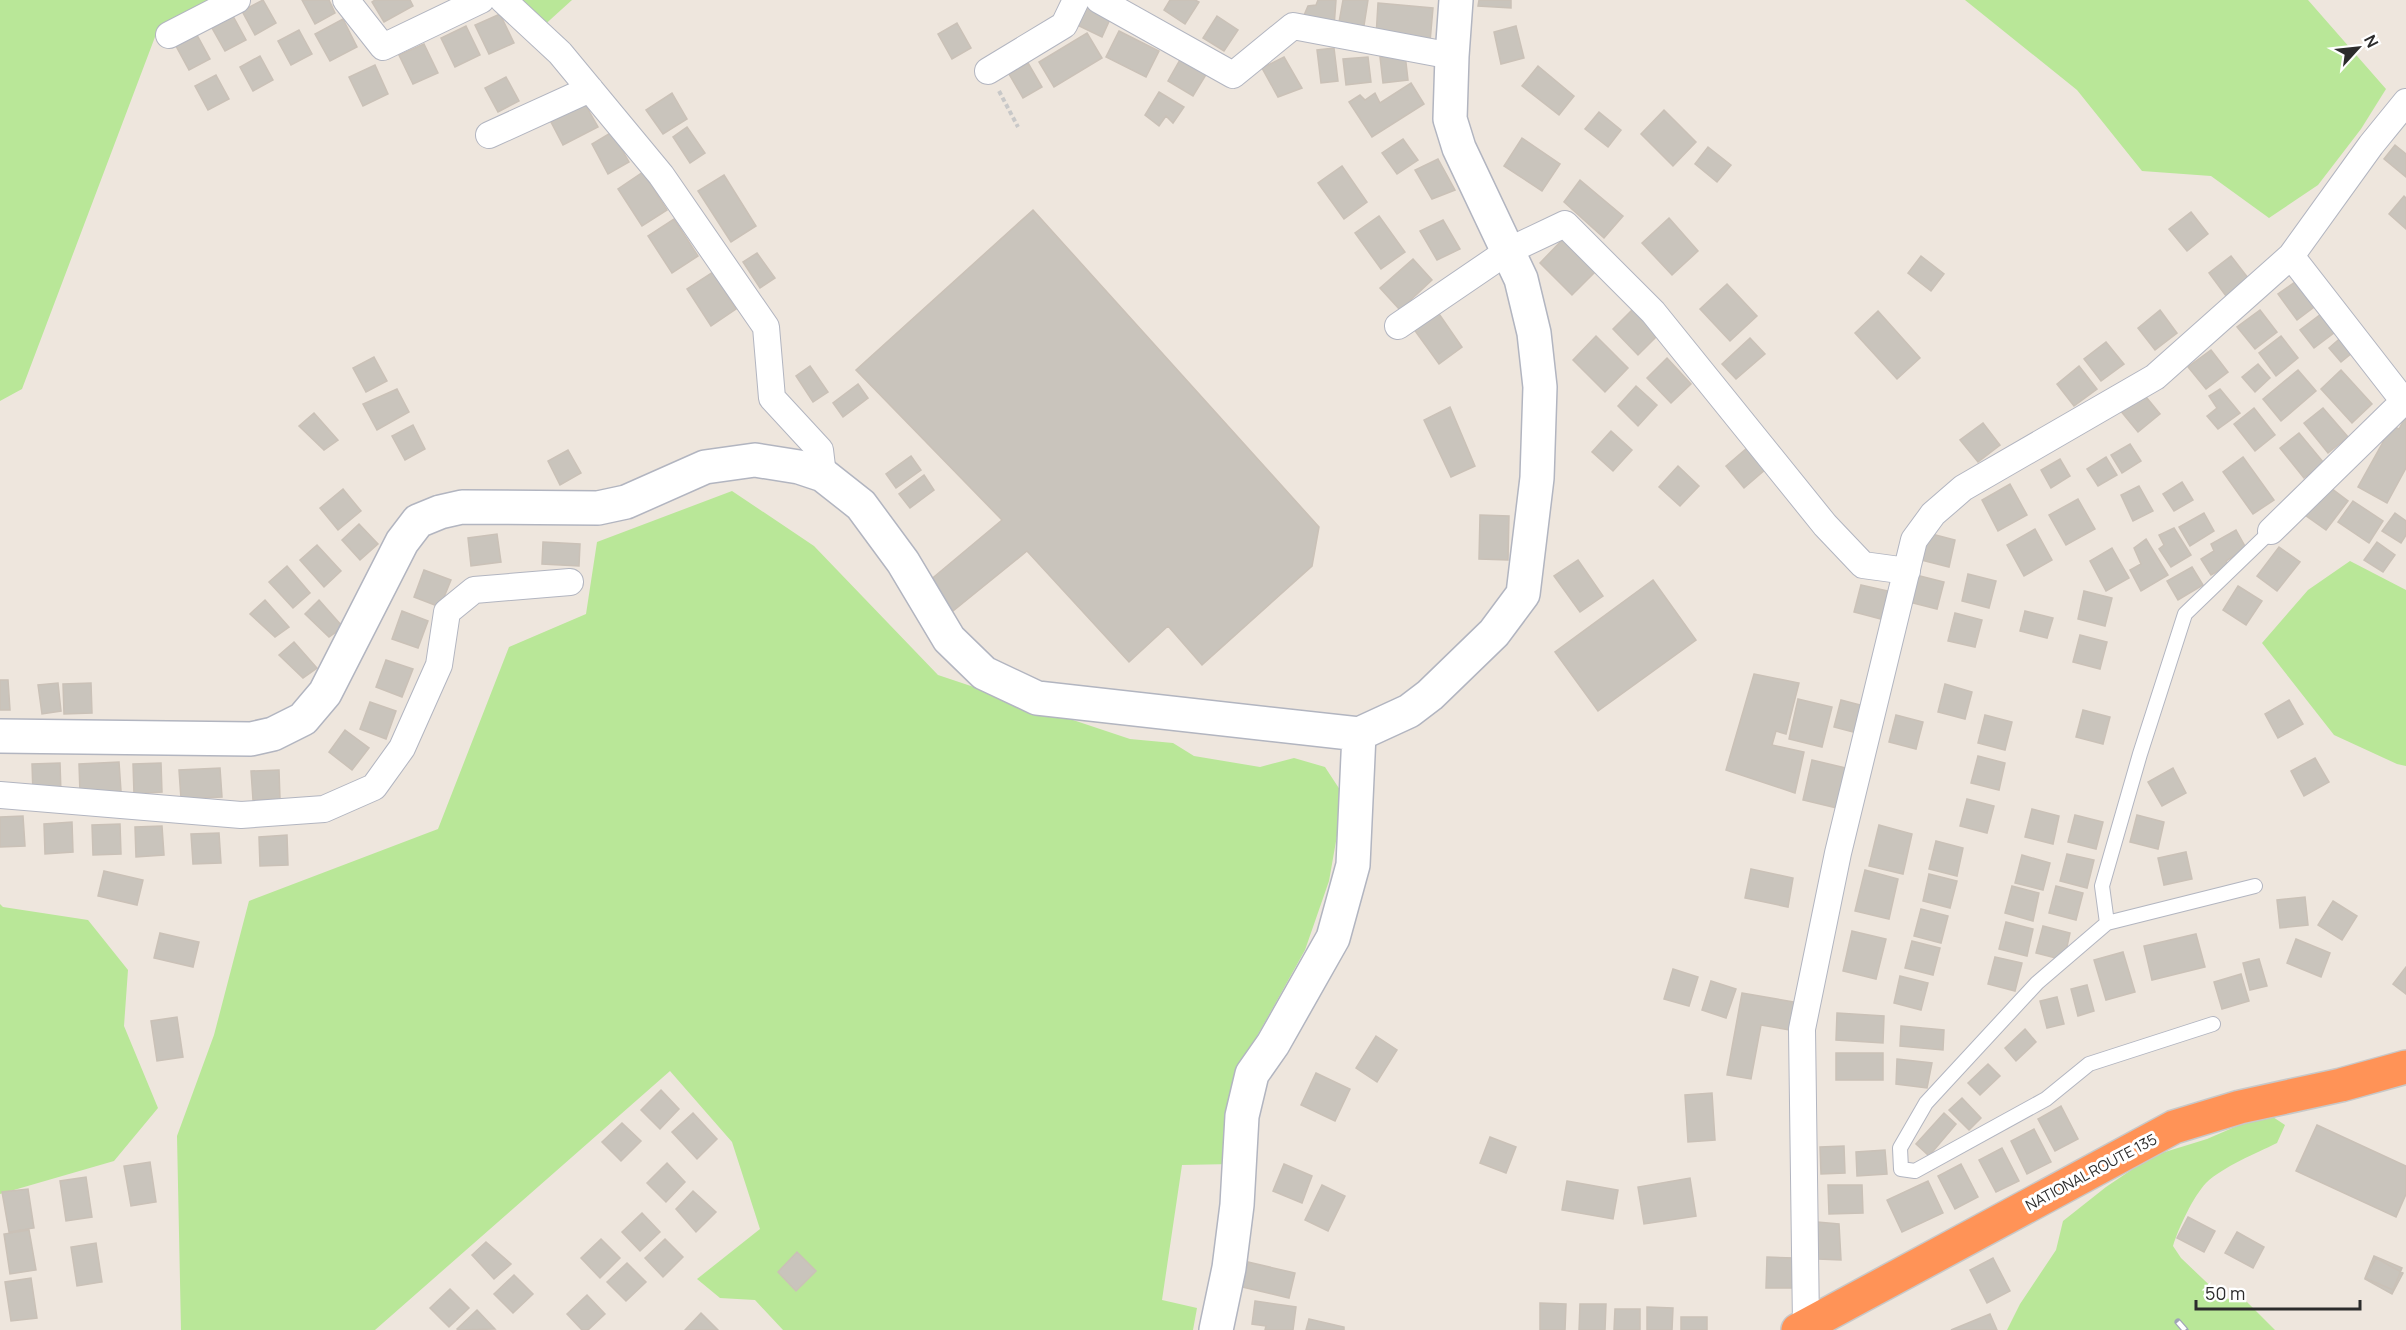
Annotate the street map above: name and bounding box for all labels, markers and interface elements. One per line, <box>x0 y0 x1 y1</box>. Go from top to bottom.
north arrow <box>2328 18 2388 78</box>
text: N <box>2359 31 2384 51</box>
street label: NATIONAL ROUTE 135 <box>2022 1128 2160 1216</box>
scale bar <box>2196 1273 2360 1311</box>
text: 50 m <box>2205 1281 2245 1305</box>

